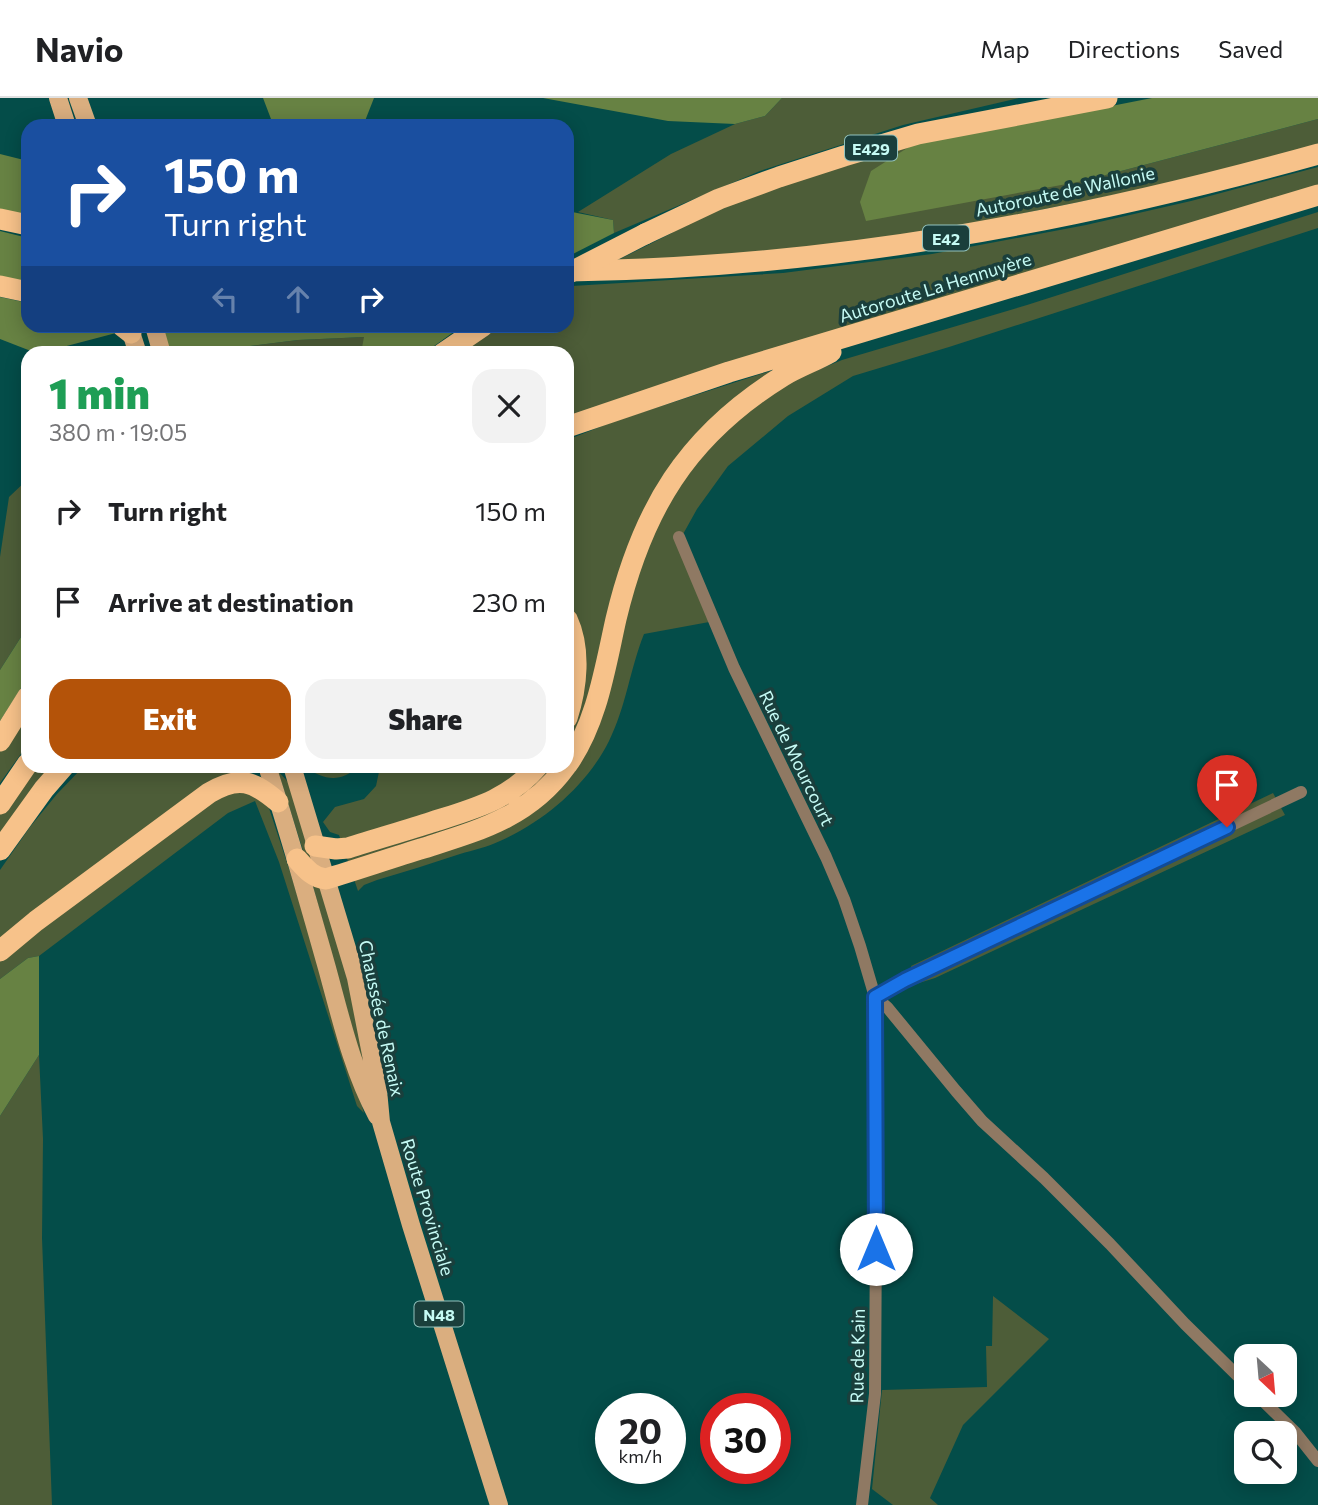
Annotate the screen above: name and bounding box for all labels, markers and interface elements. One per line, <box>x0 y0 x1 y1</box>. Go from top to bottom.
text: Navio <box>35 28 124 69</box>
text: Map <box>980 34 1030 63</box>
text: Directions <box>1068 34 1180 63</box>
text: Saved <box>1218 34 1283 63</box>
road number: E429 <box>845 136 897 160</box>
text: 150 m <box>164 143 299 203</box>
icon: right <box>49 147 140 238</box>
street label: Autoroute de Wallonie <box>973 161 1157 221</box>
text: Turn right <box>164 203 307 243</box>
road number: E42 <box>923 226 969 250</box>
street label: Autoroute La Hennuyère <box>836 247 1034 327</box>
icon: left <box>206 280 244 318</box>
icon: ahead <box>279 280 317 318</box>
icon: right <box>352 280 390 318</box>
text: 1 min <box>49 366 150 418</box>
button: close <box>472 369 546 443</box>
text: 380 m · 19:05 <box>49 418 187 446</box>
icon: right <box>49 492 87 530</box>
text: Turn right <box>108 495 227 526</box>
text: 150 m <box>475 495 546 526</box>
icon: arrive <box>49 583 87 621</box>
text: Arrive at destination <box>108 586 354 617</box>
text: 230 m <box>472 586 546 617</box>
button: Exit <box>49 679 291 759</box>
button: Share <box>305 679 546 759</box>
street label: Rue de Mourcourt <box>755 687 839 829</box>
pin <box>1197 755 1257 827</box>
icon: arrive <box>1208 766 1246 804</box>
street label: Chaussée de Renaix <box>355 938 409 1099</box>
street label: Route Provinciale <box>397 1136 459 1278</box>
position arrow <box>839 1212 913 1286</box>
road number: N48 <box>414 1302 464 1326</box>
street label: Rue de Kain <box>845 1308 869 1404</box>
north arrow <box>1234 1344 1297 1407</box>
map controls <box>1234 1344 1297 1484</box>
speed limit sign: 30 <box>700 1393 791 1484</box>
text: 20 <box>619 1408 662 1451</box>
button: search <box>1234 1421 1297 1484</box>
text: km/h <box>619 1445 662 1467</box>

